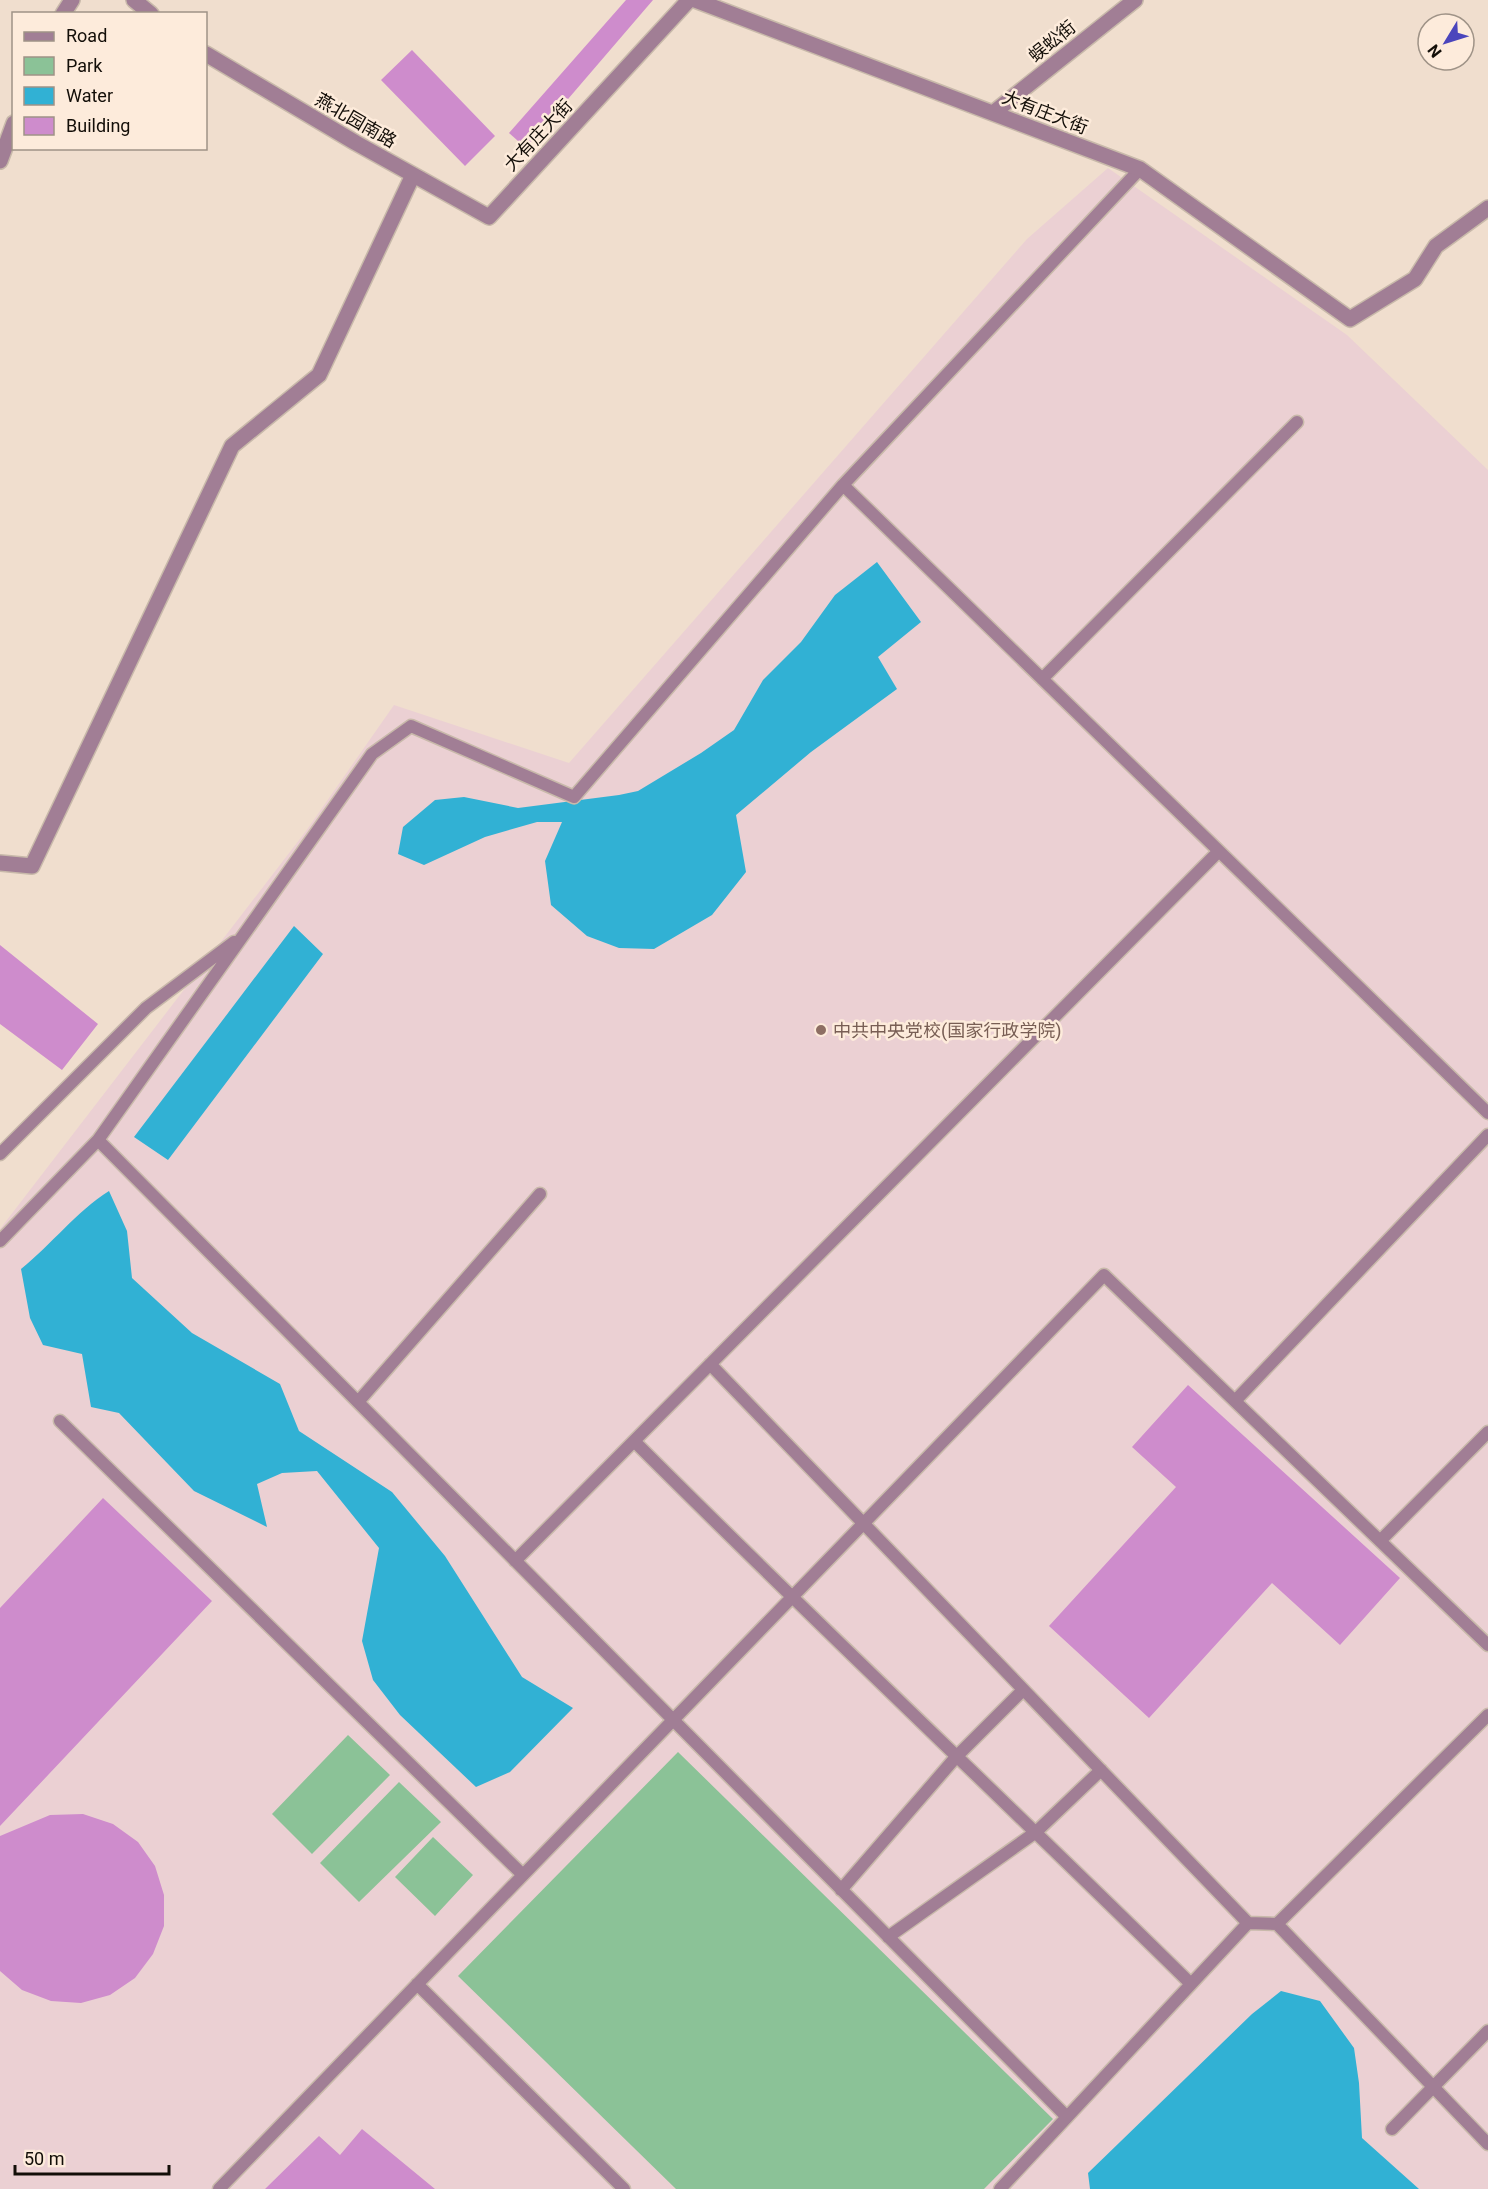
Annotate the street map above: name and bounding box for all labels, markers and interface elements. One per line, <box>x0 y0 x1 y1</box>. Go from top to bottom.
legend <box>12 12 207 150</box>
north arrow <box>1416 12 1476 72</box>
street label: 蜈蚣街 <box>1024 16 1080 66</box>
text: Road <box>66 25 107 46</box>
text: N <box>1424 41 1446 61</box>
text: Park <box>66 55 103 76</box>
text: Water <box>66 85 113 106</box>
street label: 大有庄大街 <box>999 86 1091 138</box>
street label: 燕北园南路 <box>312 88 400 152</box>
street label: 大有庄大街 <box>500 95 576 175</box>
text: Building <box>66 115 130 136</box>
place label: 中共中央党校(国家行政学院) <box>833 1020 1061 1042</box>
marker: 中共中央党校(国家行政学院) <box>814 1023 828 1037</box>
scale bar <box>15 2138 170 2176</box>
text: 50 m <box>24 2148 64 2169</box>

